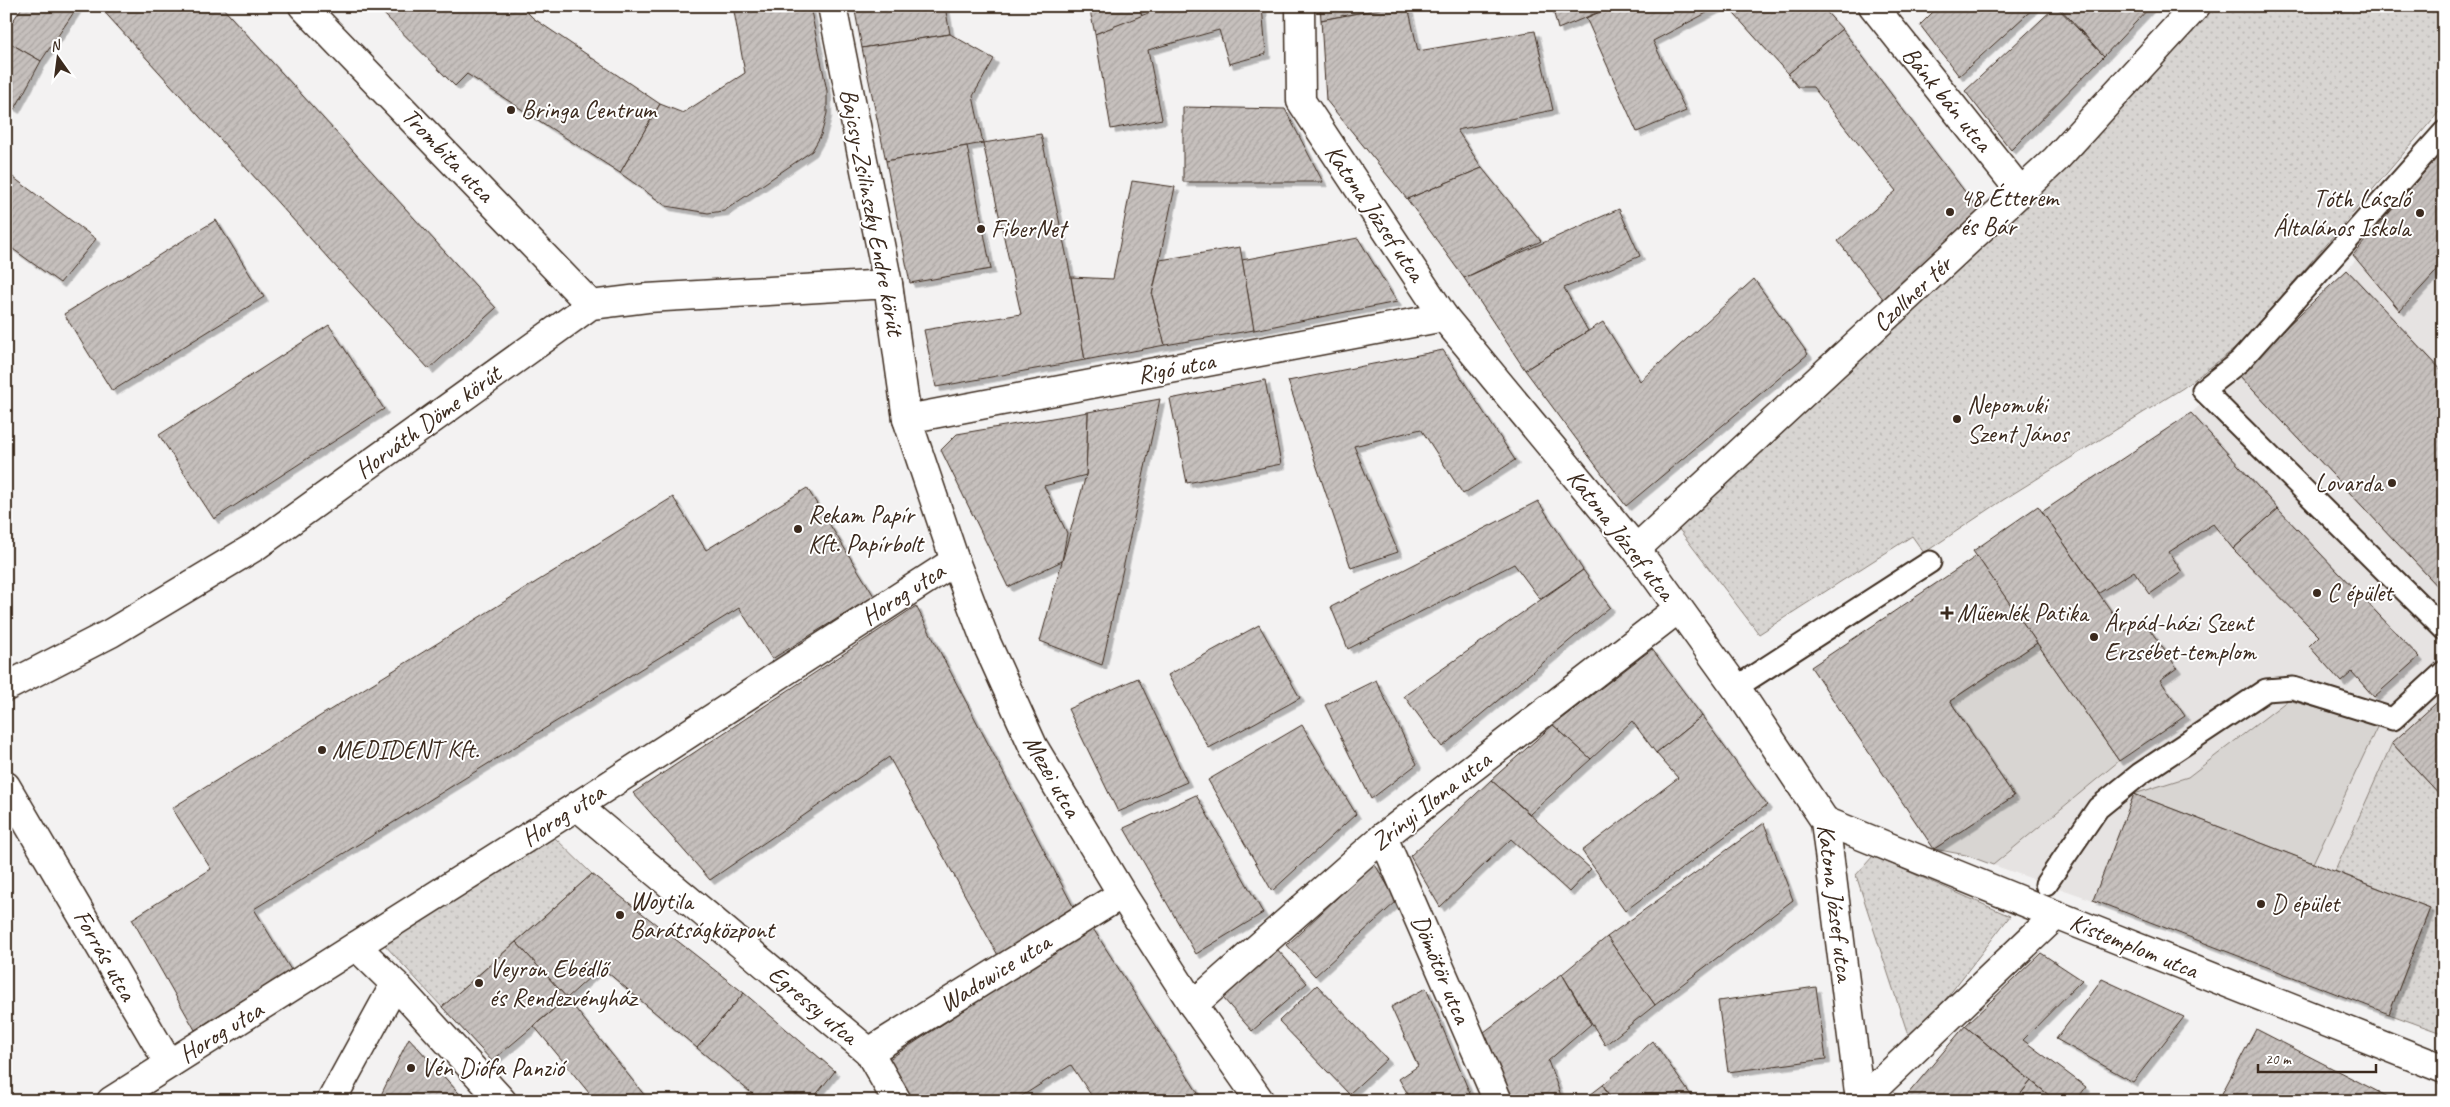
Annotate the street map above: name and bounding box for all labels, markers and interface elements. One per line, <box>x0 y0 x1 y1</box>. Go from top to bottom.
north arrow <box>32 32 82 82</box>
text: N <box>49 36 63 55</box>
street label: Bánk bán utca <box>1895 40 2000 160</box>
street label: Bajcsy-Zsilinszky Endre körút <box>832 86 912 341</box>
place label: Bringa Centrum <box>521 94 658 126</box>
street label: Trombita utca <box>395 101 502 211</box>
marker: Bringa Centrum <box>505 104 517 116</box>
street label: Katona József utca <box>1318 139 1434 290</box>
place label: 48 Étterem és Bár <box>1960 182 2060 243</box>
place label: Tóth László Általános Iskola <box>2273 183 2413 244</box>
marker: 48 Étterem és Bár <box>1944 206 1956 218</box>
marker: Tóth László Általános Iskola <box>2414 207 2426 219</box>
place label: FiberNet <box>991 213 1070 245</box>
marker: FiberNet <box>975 223 987 235</box>
street label: Czollner tér <box>1866 247 1961 339</box>
street label: Rigó utca <box>1135 344 1219 391</box>
street label: Horváth Döme körút <box>349 357 509 486</box>
place label: Nepomuki Szent János <box>1967 389 2071 450</box>
marker: Nepomuki Szent János <box>1951 413 1963 425</box>
street label: Katona József utca <box>1560 463 1684 609</box>
place label: Lovarda <box>2315 467 2385 499</box>
marker: Lovarda <box>2386 477 2398 489</box>
place label: Rekam Papír Kft. Papírbolt <box>808 499 926 560</box>
marker: Rekam Papír Kft. Papírbolt <box>792 523 804 535</box>
street label: Horog utca <box>855 554 952 633</box>
place label: C épület <box>2327 577 2395 609</box>
marker: C épület <box>2311 587 2323 599</box>
place label: Műemlék Patika <box>1957 597 2091 629</box>
marker: Műemlék Patika <box>1941 607 1953 619</box>
place label: Árpád-házi Szent Erzsébet-templom <box>2104 607 2257 668</box>
marker: Árpád-házi Szent Erzsébet-templom <box>2088 631 2100 643</box>
street label: Mezei utca <box>1016 729 1089 825</box>
place label: MEDIDENT Kft. <box>332 734 479 766</box>
street label: Zrínyi Ilona utca <box>1365 743 1499 858</box>
marker: MEDIDENT Kft. <box>316 744 328 756</box>
street label: Horog utca <box>515 775 612 854</box>
street label: Katona József utca <box>1810 822 1861 986</box>
place label: Woytila Barátságközpont <box>630 885 777 946</box>
place label: D épület <box>2271 888 2342 920</box>
marker: D épület <box>2255 898 2267 910</box>
street label: Forrás utca <box>66 904 145 1008</box>
street label: Kistemplom utca <box>2065 906 2204 987</box>
marker: Woytila Barátságközpont <box>614 909 626 921</box>
street label: Dömötör utca <box>1404 910 1479 1030</box>
street label: Wadowice utca <box>933 925 1059 1020</box>
place label: Veyron Ebédlő és Rendezvényház <box>489 953 640 1014</box>
street label: Egressy utca <box>762 958 867 1054</box>
marker: Veyron Ebédlő és Rendezvényház <box>473 977 485 989</box>
street label: Horog utca <box>173 993 271 1070</box>
scale bar <box>2258 1042 2375 1074</box>
text: 20 m <box>2265 1050 2292 1069</box>
place label: Vén Diófa Panzió <box>421 1052 567 1084</box>
marker: Vén Diófa Panzió <box>405 1062 417 1074</box>

